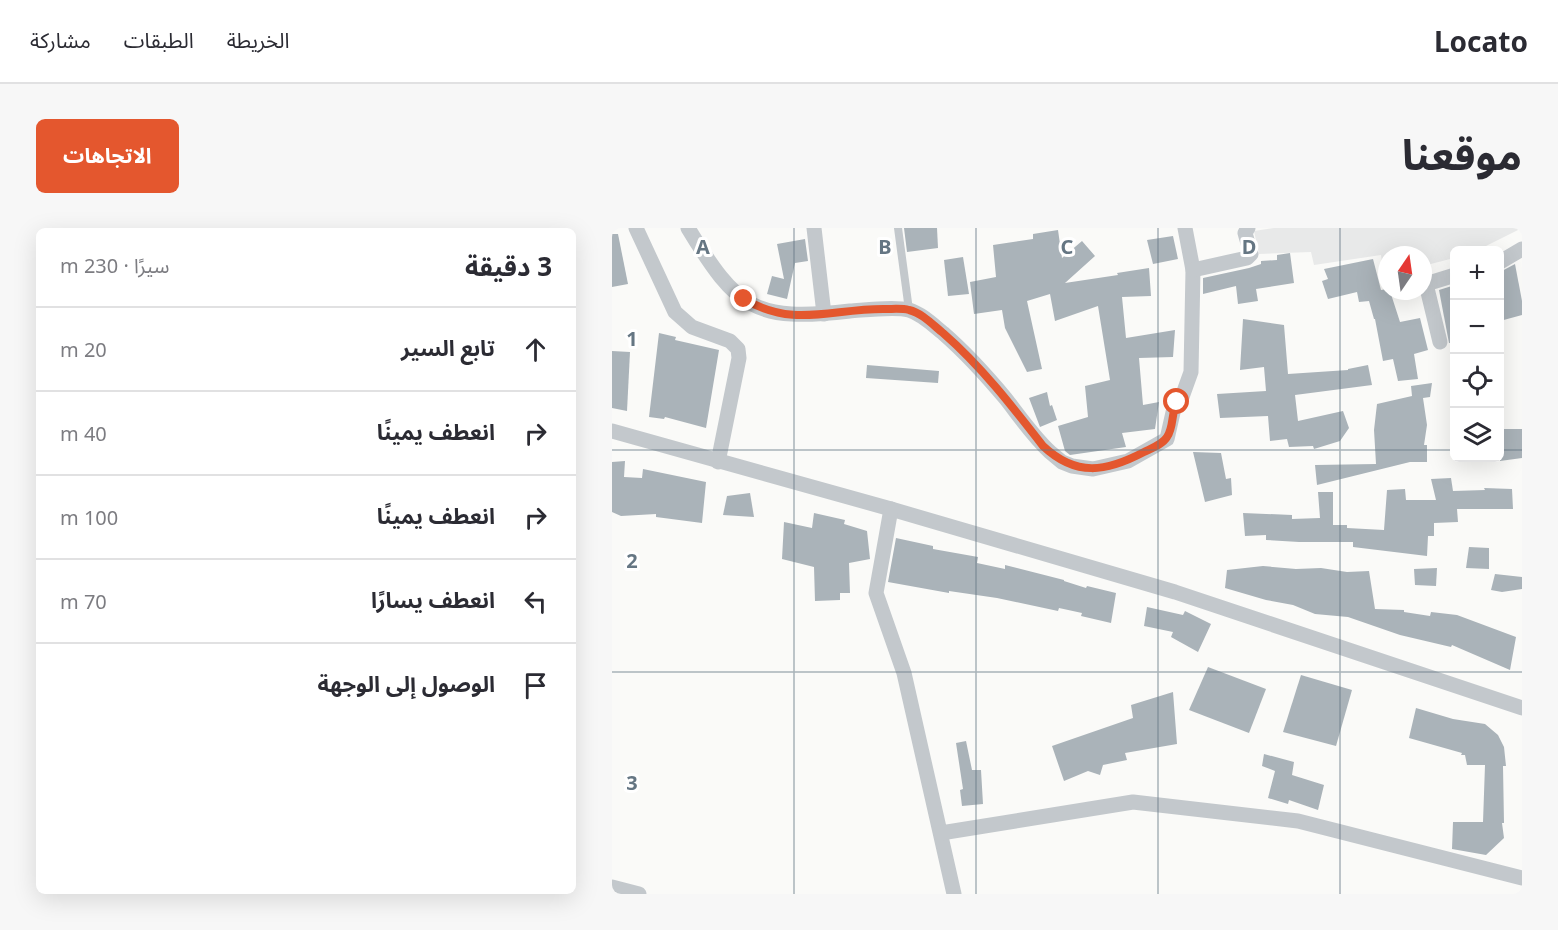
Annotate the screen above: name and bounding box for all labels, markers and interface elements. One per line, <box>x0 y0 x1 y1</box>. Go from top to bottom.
text: Locato <box>1434 22 1528 60</box>
text: مشاركة <box>30 26 91 54</box>
text: الطبقات <box>124 26 194 54</box>
text: الخريطة <box>227 26 290 54</box>
button: الاتجاهات <box>36 119 179 193</box>
text: موقعنا <box>1402 125 1522 182</box>
text: A <box>696 233 710 260</box>
text: B <box>878 233 892 260</box>
text: C <box>1061 233 1074 260</box>
text: D <box>1242 233 1256 260</box>
north arrow <box>1378 246 1432 300</box>
map controls <box>1450 246 1504 462</box>
button: + <box>1450 246 1504 300</box>
text: 3 دقيقة <box>465 248 552 284</box>
text: سيرًا · 230 m <box>60 252 169 279</box>
route end <box>730 285 756 311</box>
button: − <box>1450 300 1504 354</box>
text: 1 <box>626 325 638 352</box>
text: تابع السير <box>401 332 495 362</box>
icon: ahead <box>519 333 552 366</box>
text: 20 m <box>60 336 107 363</box>
button: locate <box>1450 354 1504 408</box>
route start <box>1163 388 1189 414</box>
button: layers <box>1450 408 1504 462</box>
text: انعطف يمينًا <box>377 416 495 446</box>
icon: right <box>519 417 552 450</box>
text: 40 m <box>60 420 107 447</box>
text: انعطف يمينًا <box>377 500 495 530</box>
icon: right <box>519 501 552 534</box>
text: 100 m <box>60 504 118 531</box>
text: 2 <box>626 547 638 574</box>
text: انعطف يسارًا <box>371 584 495 614</box>
icon: left <box>519 585 552 618</box>
text: 70 m <box>60 588 107 615</box>
text: الوصول إلى الوجهة <box>317 668 495 698</box>
icon: arrive <box>519 669 552 702</box>
text: 3 <box>626 769 638 796</box>

